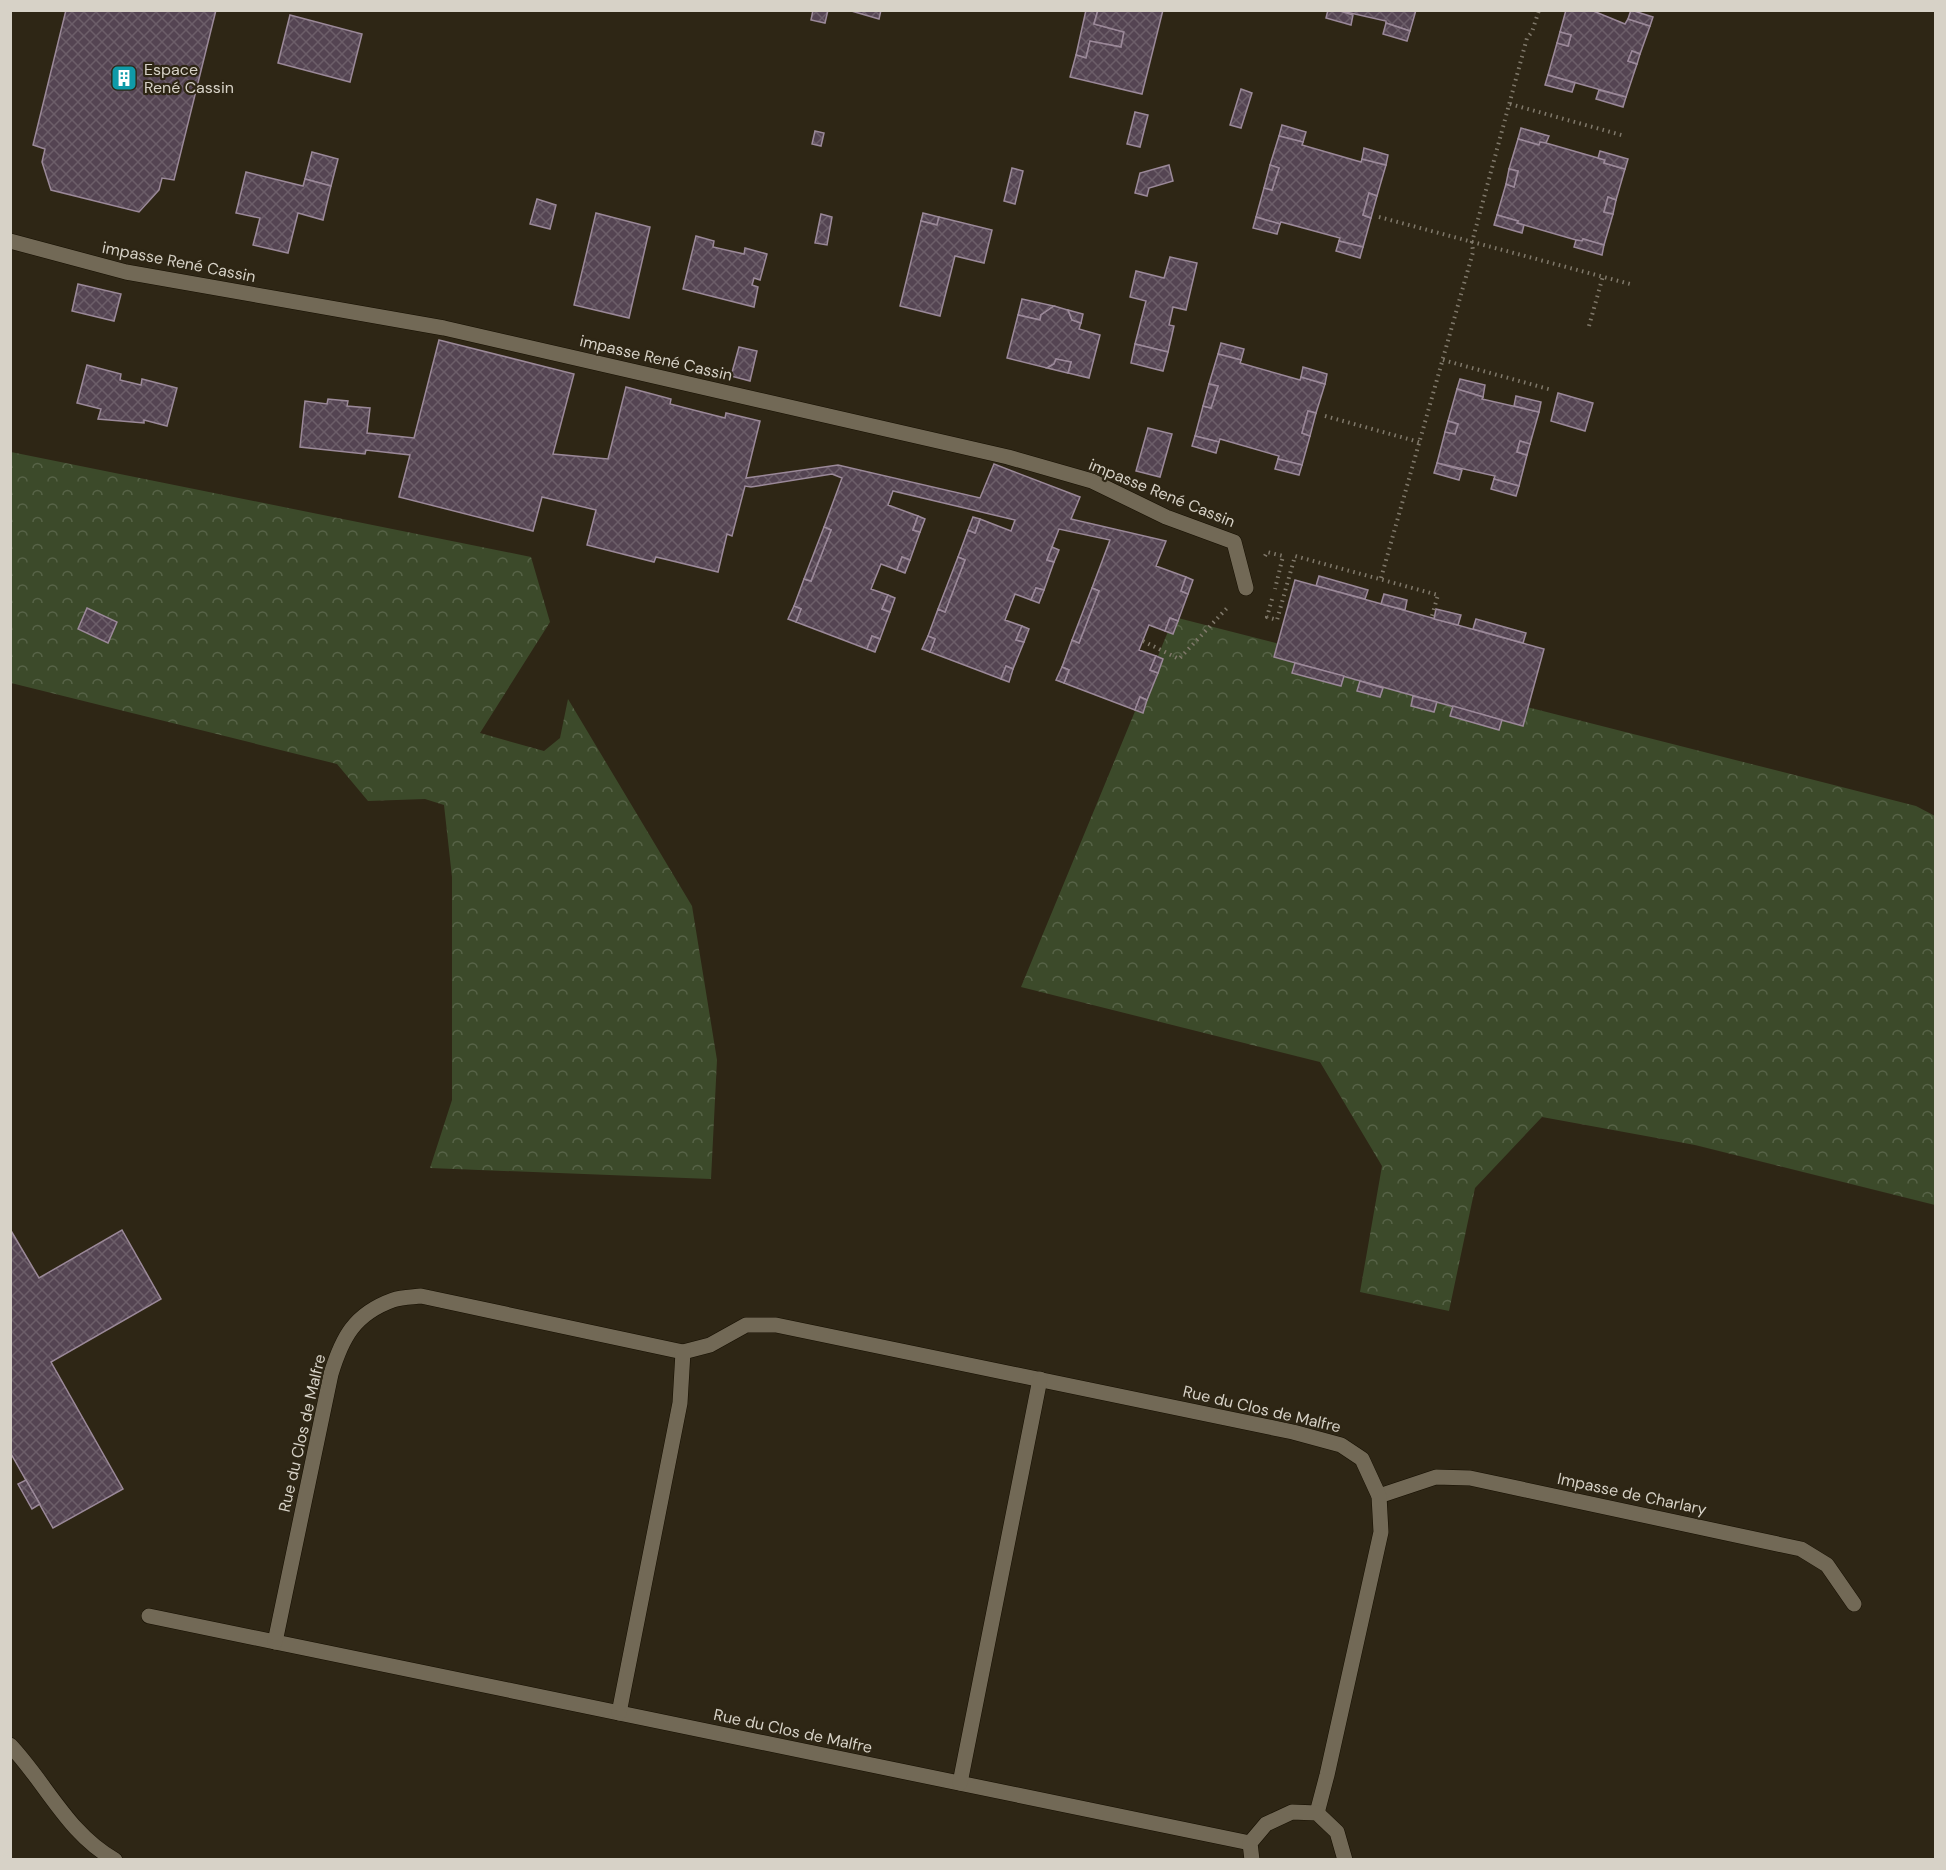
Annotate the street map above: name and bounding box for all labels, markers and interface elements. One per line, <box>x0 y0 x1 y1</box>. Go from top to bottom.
place label: Espace René Cassin <box>144 59 234 98</box>
building icon: Espace René Cassin <box>109 63 139 93</box>
street label: impasse René Cassin <box>100 237 258 287</box>
street label: impasse René Cassin <box>578 330 734 386</box>
street label: impasse René Cassin <box>1086 454 1238 532</box>
street label: Rue du Clos de Malfre <box>274 1352 330 1514</box>
street label: Rue du Clos de Malfre <box>1181 1381 1343 1437</box>
street label: Impasse de Charlary <box>1556 1468 1709 1520</box>
street label: Rue du Clos de Malfre <box>712 1704 874 1758</box>

